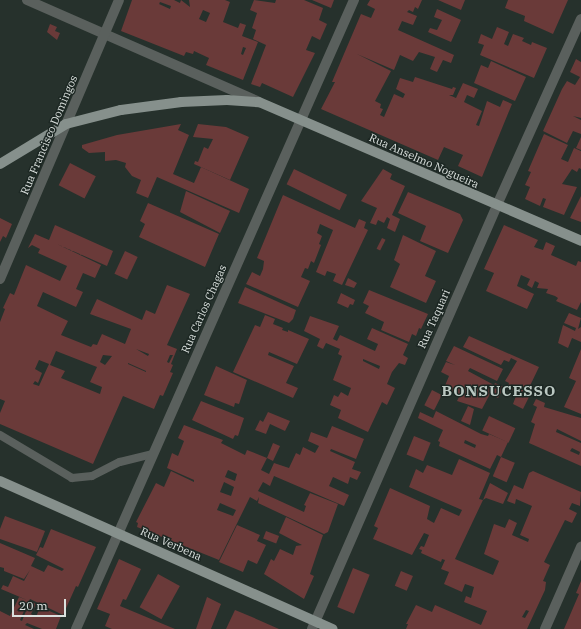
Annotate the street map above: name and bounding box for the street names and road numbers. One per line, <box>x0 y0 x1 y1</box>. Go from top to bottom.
street label: Rua Francisco Domingos <box>18 73 80 197</box>
street label: Rua Anselmo Nogueira <box>367 131 481 191</box>
street label: Rua Carlos Chagas <box>179 263 229 355</box>
street label: Rua Taquari <box>415 287 453 351</box>
street label: Rua Verbena <box>138 525 204 563</box>

